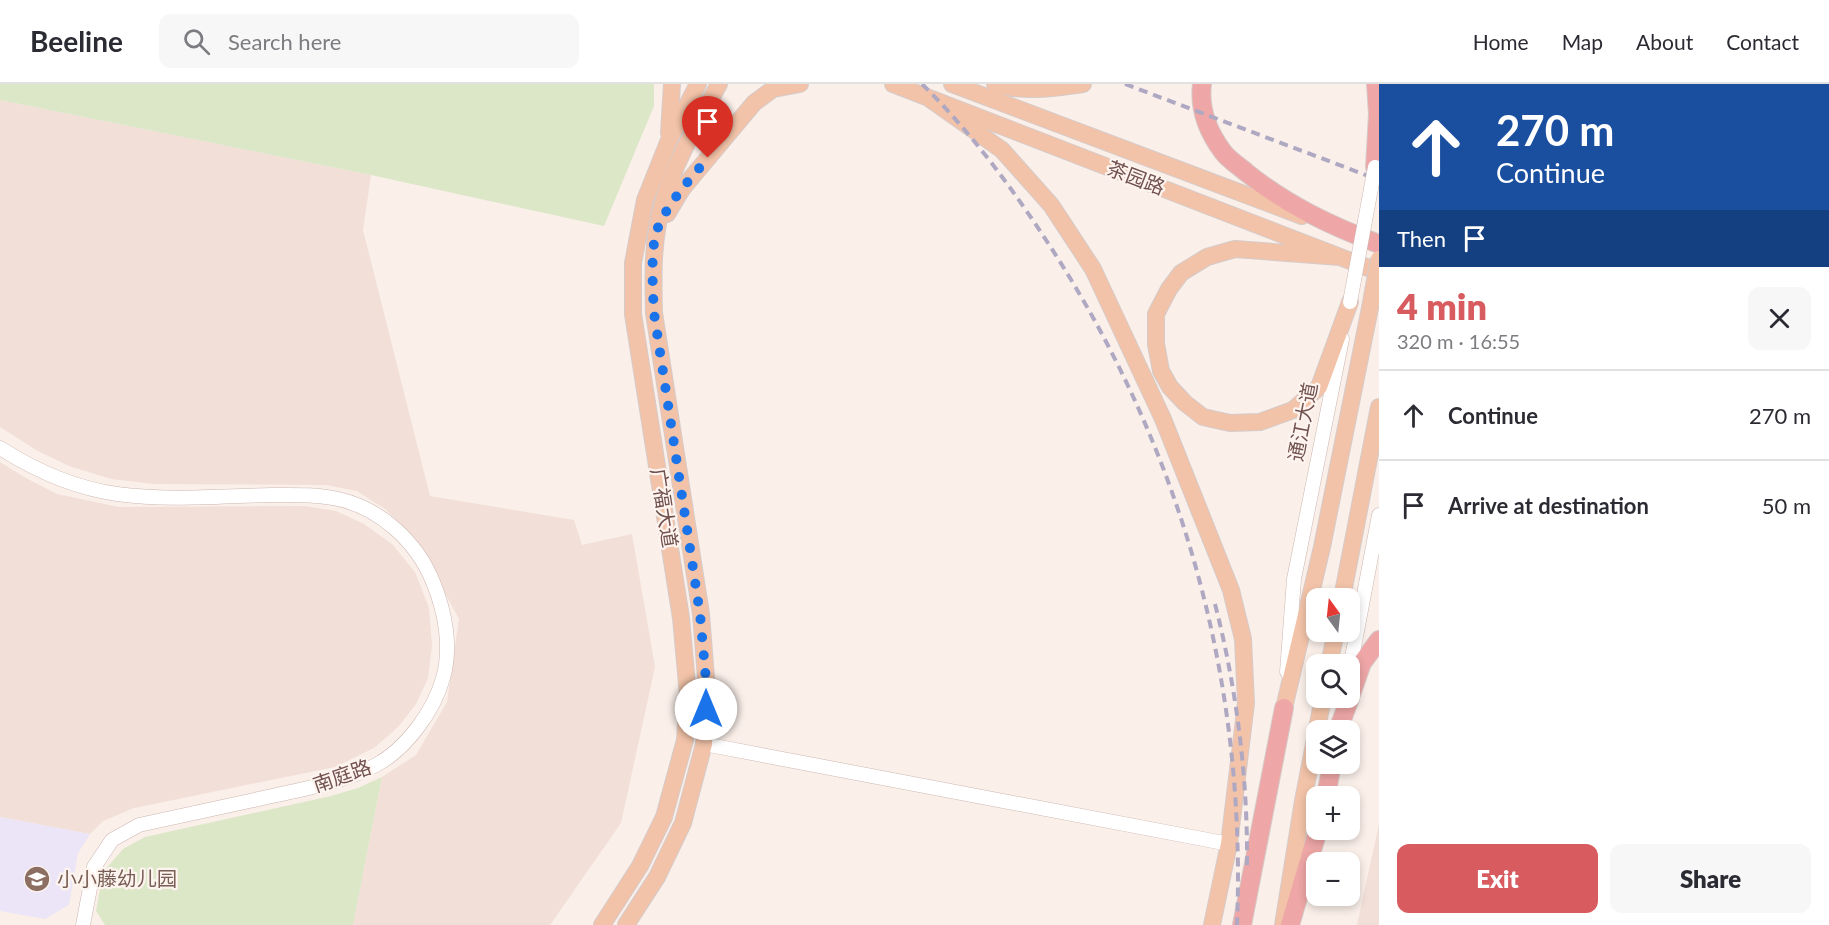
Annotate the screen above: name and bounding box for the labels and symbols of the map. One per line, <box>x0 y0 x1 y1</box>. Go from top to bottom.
pin <box>682 96 733 158</box>
street label: 茶园路 <box>1104 155 1169 199</box>
street label: 通江大道 <box>1283 380 1321 463</box>
street label: 广福大道 <box>647 466 683 549</box>
north arrow <box>1306 588 1360 642</box>
position arrow <box>674 677 738 741</box>
street label: 南庭路 <box>309 754 374 796</box>
school or university icon: 小小藤幼儿园 <box>22 864 52 894</box>
place label: 小小藤幼儿园 <box>57 866 177 890</box>

